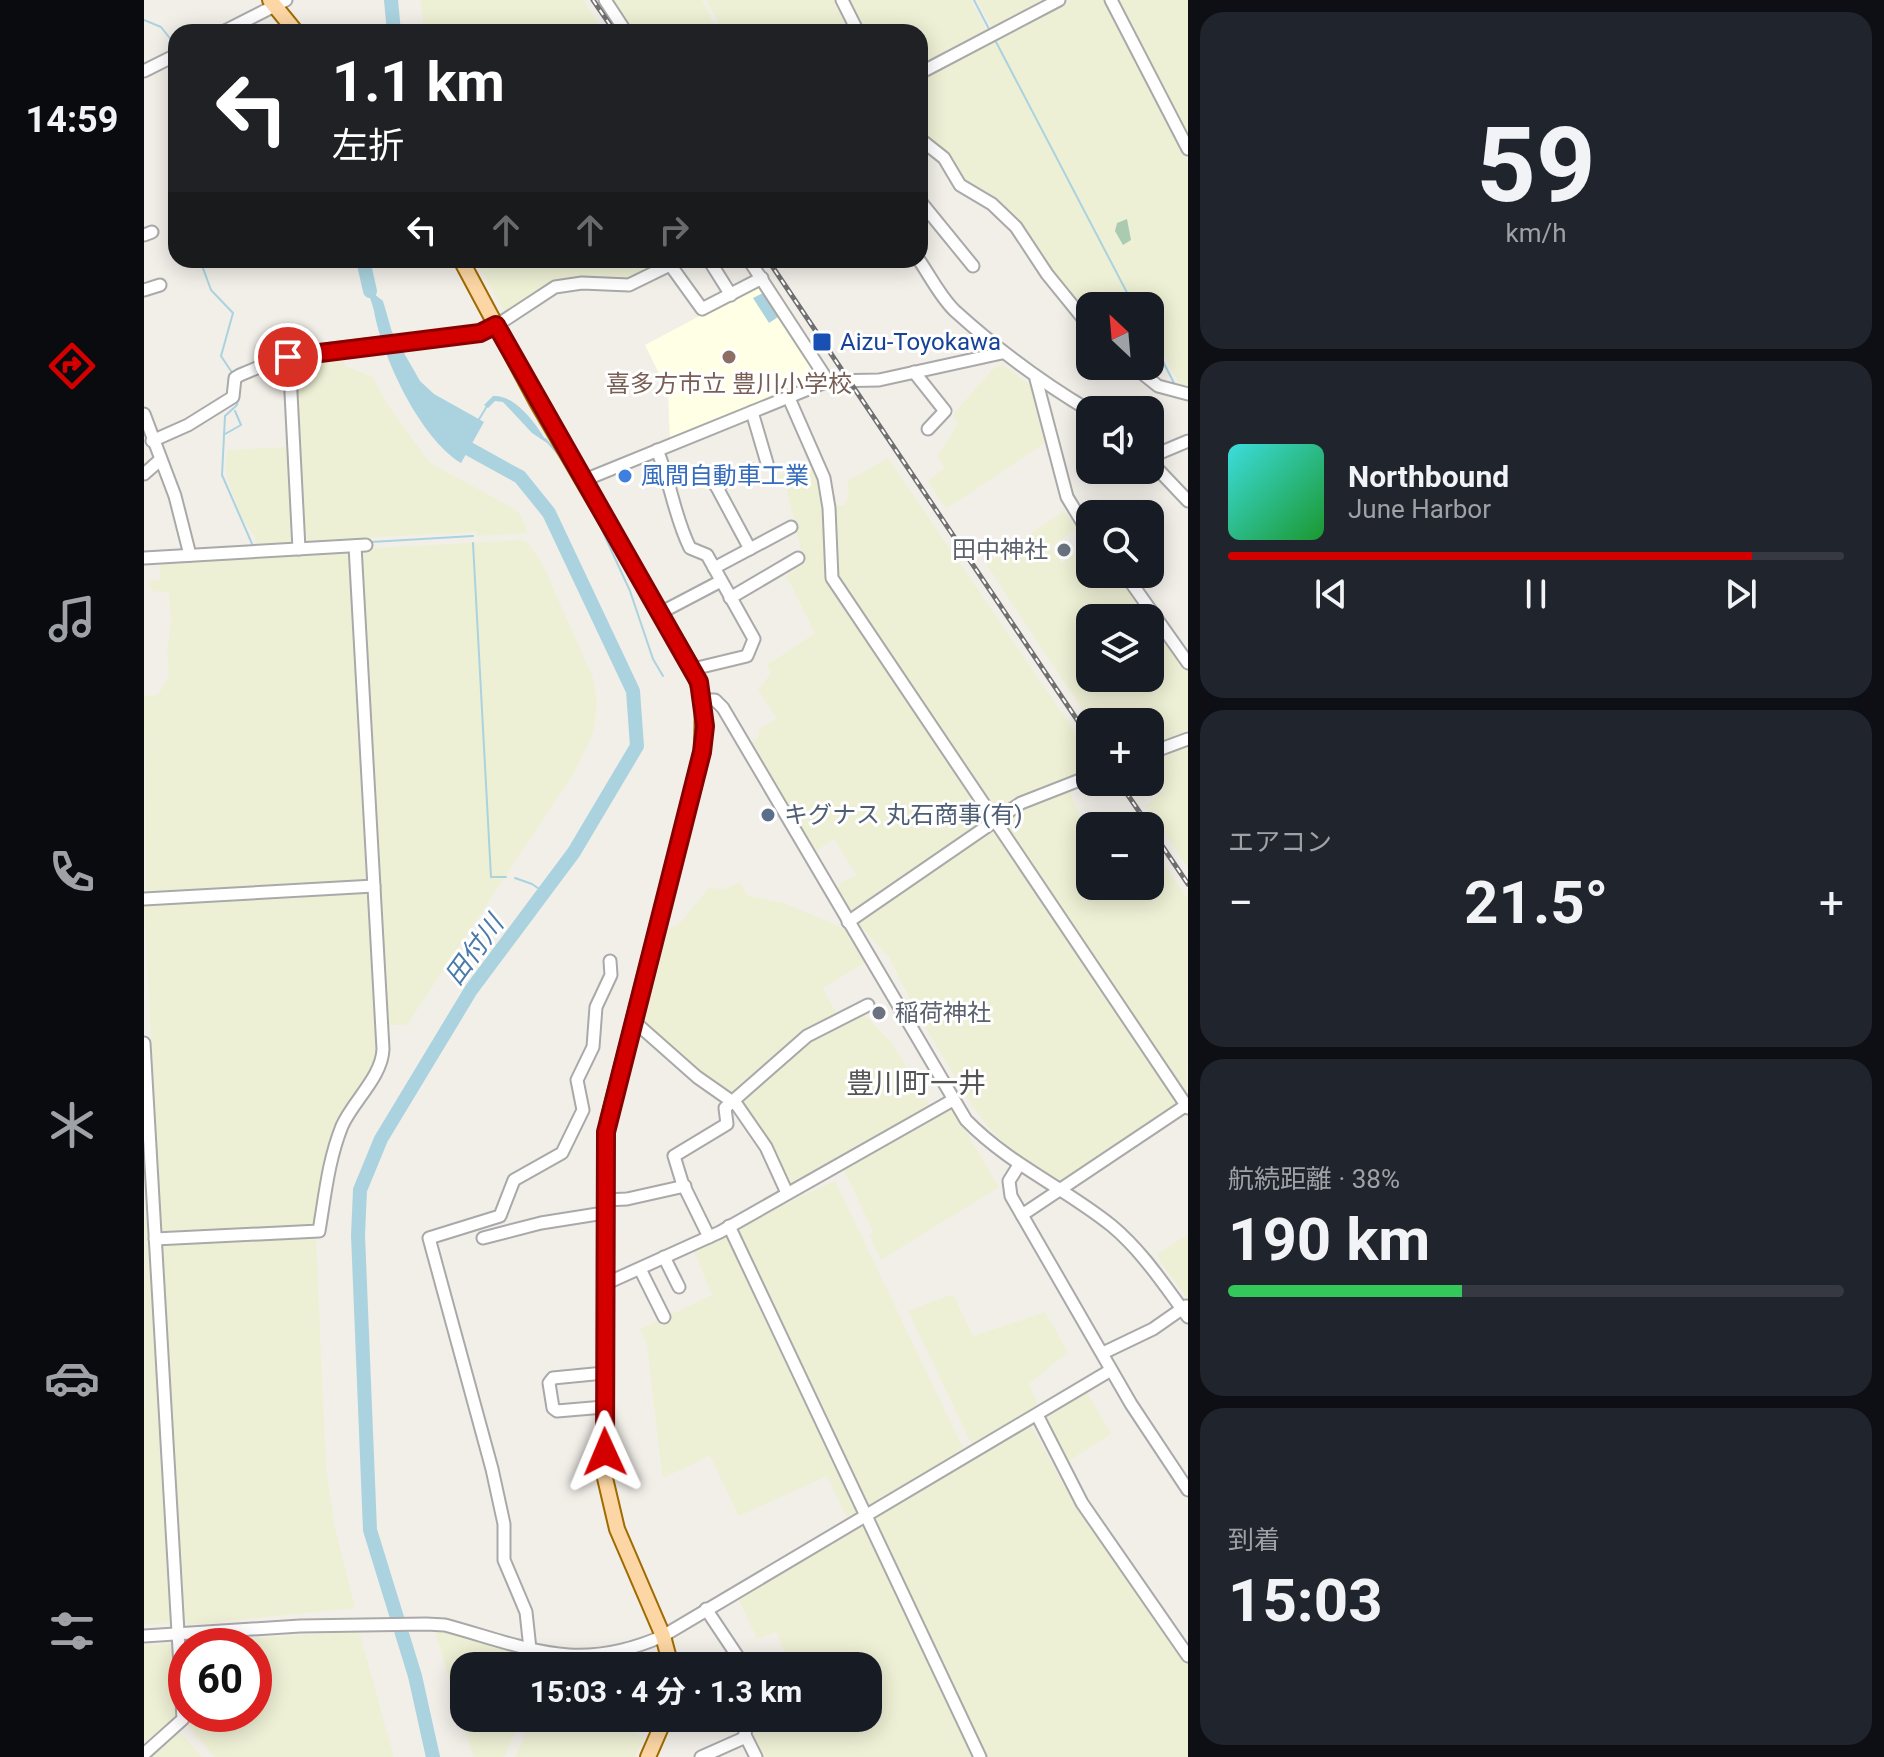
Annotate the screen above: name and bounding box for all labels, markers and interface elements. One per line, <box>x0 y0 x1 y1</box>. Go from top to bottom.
text: 1.1 km <box>332 49 505 115</box>
icon: left <box>200 56 304 160</box>
text: 14:59 <box>26 99 118 141</box>
text: 59 <box>1476 105 1596 226</box>
text: 左折 <box>332 125 404 167</box>
icon: left <box>400 208 444 252</box>
icon: ahead <box>484 208 528 252</box>
icon: ahead <box>568 208 612 252</box>
icon: right <box>652 208 696 252</box>
text: km/h <box>1505 218 1567 248</box>
north arrow <box>1076 292 1164 380</box>
map controls <box>1076 292 1164 900</box>
pin <box>254 323 322 391</box>
place label: Aizu-Toyokawa <box>840 328 1001 356</box>
marker: Aizu-Toyokawa <box>811 331 833 353</box>
icon: arrive <box>266 335 310 379</box>
icon: directions <box>44 338 100 394</box>
marker: 喜多方市立 豊川小学校 <box>720 348 738 366</box>
place label: 喜多方市立 豊川小学校 <box>606 370 852 398</box>
button: sound <box>1076 396 1164 484</box>
text: Northbound <box>1348 459 1509 494</box>
place label: 風間自動車工業 <box>641 462 809 490</box>
marker: 風間自動車工業 <box>616 467 634 485</box>
text: June Harbor <box>1348 494 1491 524</box>
button: search <box>1076 500 1164 588</box>
place label: 田中神社 <box>952 536 1048 564</box>
marker: 田中神社 <box>1055 541 1073 559</box>
icon: previous <box>1309 572 1353 616</box>
icon: pause <box>1514 572 1558 616</box>
icon: next <box>1719 572 1763 616</box>
icon: music <box>44 591 100 647</box>
button: layers <box>1076 604 1164 692</box>
button: + <box>1076 708 1164 796</box>
place label: キグナス 丸石商事(有) <box>784 801 1023 829</box>
marker: キグナス 丸石商事(有) <box>759 806 777 824</box>
button: − <box>1076 812 1164 900</box>
text: エアコン <box>1228 827 1332 857</box>
icon: phone <box>44 844 100 900</box>
text: 21.5° <box>1464 867 1608 938</box>
text: − <box>1228 877 1253 929</box>
text: + <box>1819 877 1844 929</box>
water label: 田付川 <box>439 907 511 990</box>
place label: 稲荷神社 <box>895 999 991 1027</box>
marker: 稲荷神社 <box>870 1004 888 1022</box>
district label: 豊川町一井 <box>846 1067 986 1100</box>
icon: climate <box>44 1097 100 1153</box>
text: 航続距離 · 38% <box>1228 1164 1400 1194</box>
text: 190 km <box>1228 1204 1430 1275</box>
icon: car <box>44 1350 100 1406</box>
position arrow <box>563 1410 647 1494</box>
text: 到着 <box>1228 1525 1280 1555</box>
text: 15:03 <box>1228 1565 1383 1636</box>
icon: filters <box>44 1603 100 1659</box>
speed limit sign: 60 <box>168 1628 272 1732</box>
text: 15:03 · 4 分 · 1.3 km <box>530 1674 802 1709</box>

